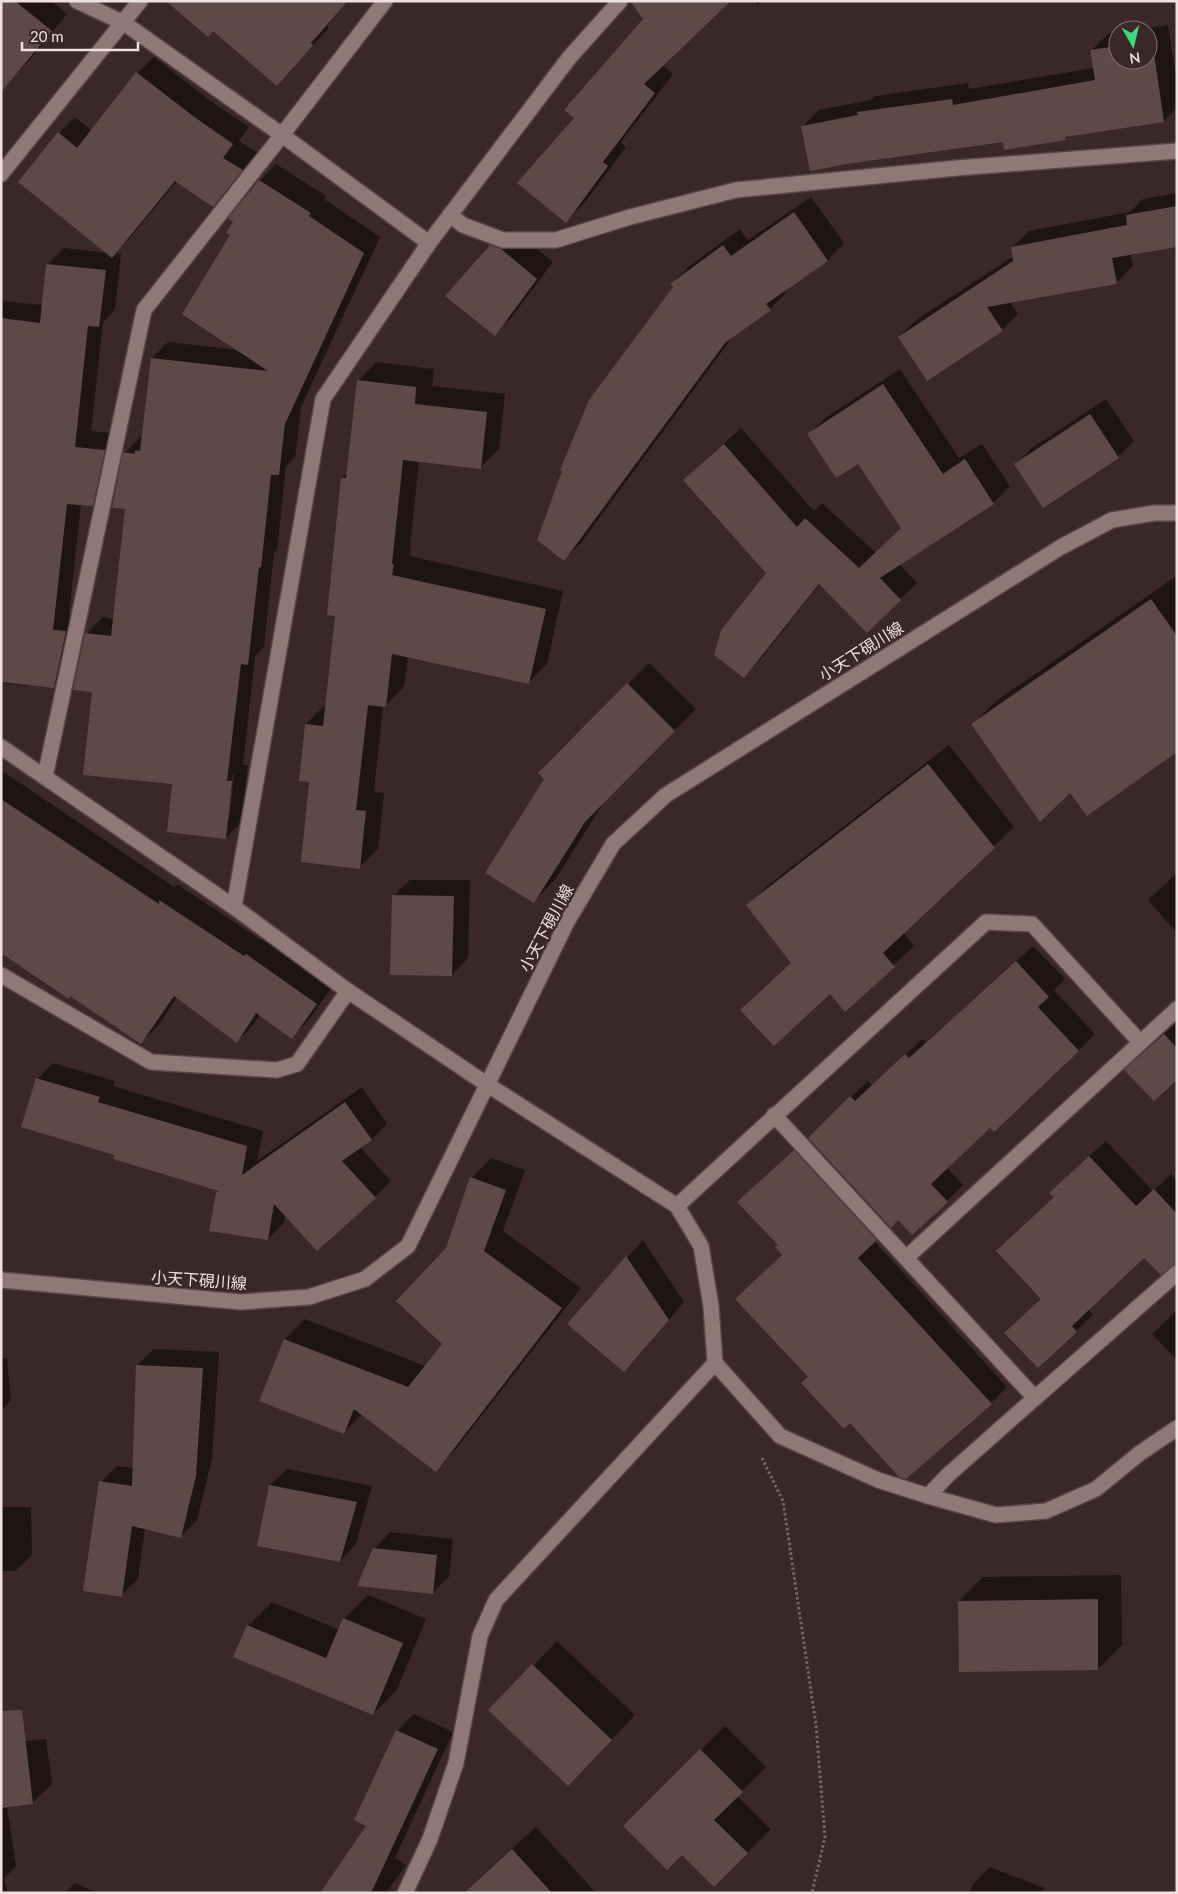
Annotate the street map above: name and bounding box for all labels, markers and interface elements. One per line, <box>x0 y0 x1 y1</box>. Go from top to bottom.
scale bar <box>22 20 139 52</box>
north arrow <box>1108 20 1158 70</box>
text: 20 m <box>30 27 64 45</box>
text: N <box>1128 49 1141 68</box>
street label: 小天下硯川線 <box>815 617 906 684</box>
street label: 小天下硯川線 <box>515 881 576 975</box>
street label: 小天下硯川線 <box>150 1267 248 1292</box>

